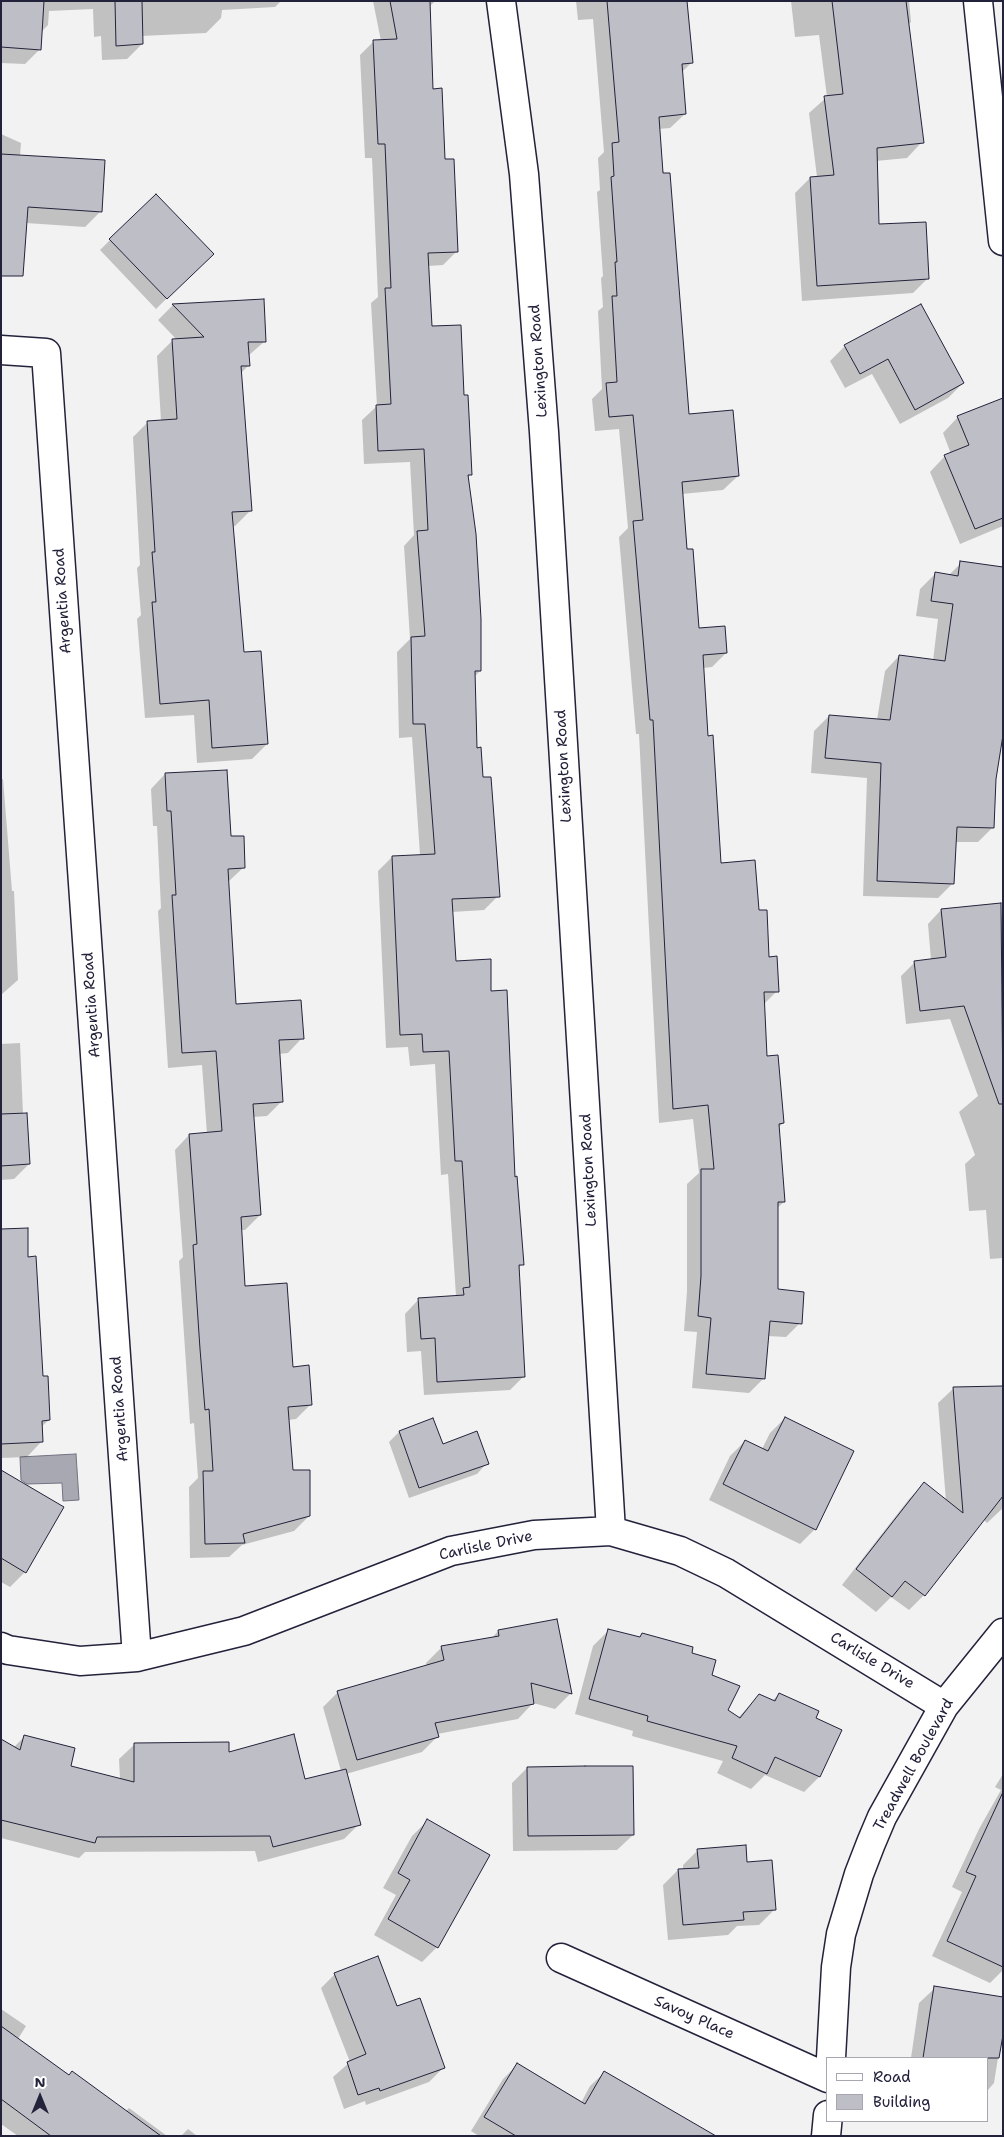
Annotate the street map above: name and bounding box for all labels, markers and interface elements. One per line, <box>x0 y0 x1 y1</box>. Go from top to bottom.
street label: Lexington Road <box>526 304 552 418</box>
street label: Argentia Road <box>50 548 76 654</box>
street label: Lexington Road <box>552 709 576 823</box>
street label: Argentia Road <box>79 952 105 1058</box>
street label: Lexington Road <box>577 1113 601 1227</box>
street label: Argentia Road <box>107 1356 133 1462</box>
street label: Carlisle Drive <box>438 1527 534 1565</box>
street label: Carlisle Drive <box>827 1629 917 1693</box>
street label: Treadwell Boulevard <box>870 1696 958 1834</box>
street label: Savoy Place <box>651 1992 737 2044</box>
legend <box>826 2057 989 2122</box>
text: Road <box>873 2067 911 2087</box>
north arrow <box>15 2072 65 2122</box>
text: N <box>34 2073 46 2091</box>
text: Building <box>873 2092 930 2112</box>

